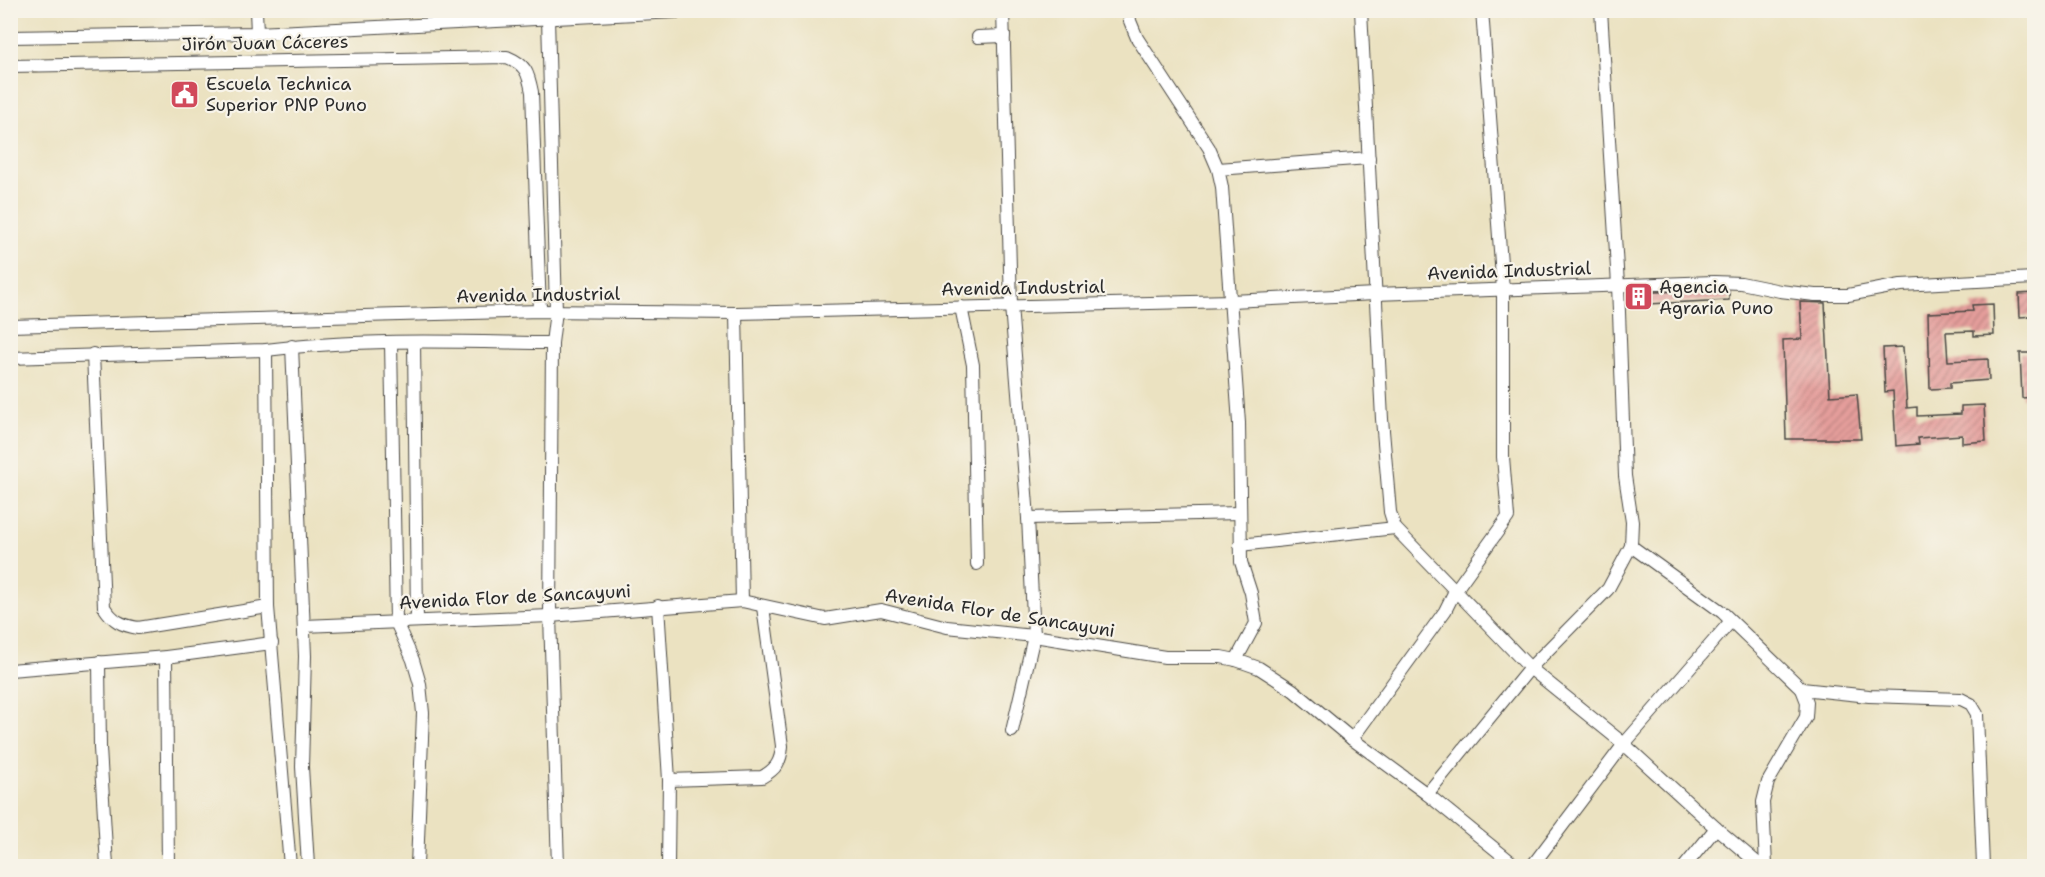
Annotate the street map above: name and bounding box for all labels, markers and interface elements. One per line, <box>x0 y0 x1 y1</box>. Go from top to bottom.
street label: Jirón Juan Cáceres <box>181 30 349 56</box>
place label: Escuela Technica Superior PNP Puno <box>206 72 367 117</box>
public building icon: Escuela Technica Superior PNP Puno <box>169 78 201 110</box>
street label: Avenida Industrial <box>1427 256 1592 286</box>
street label: Avenida Industrial <box>941 275 1106 301</box>
place label: Agencia Agraria Puno <box>1659 275 1773 320</box>
building icon: Agencia Agraria Puno <box>1622 281 1654 313</box>
street label: Avenida Industrial <box>456 282 621 308</box>
street label: Avenida Flor de Sancayuni <box>398 579 632 615</box>
street label: Avenida Flor de Sancayuni <box>883 583 1117 643</box>

